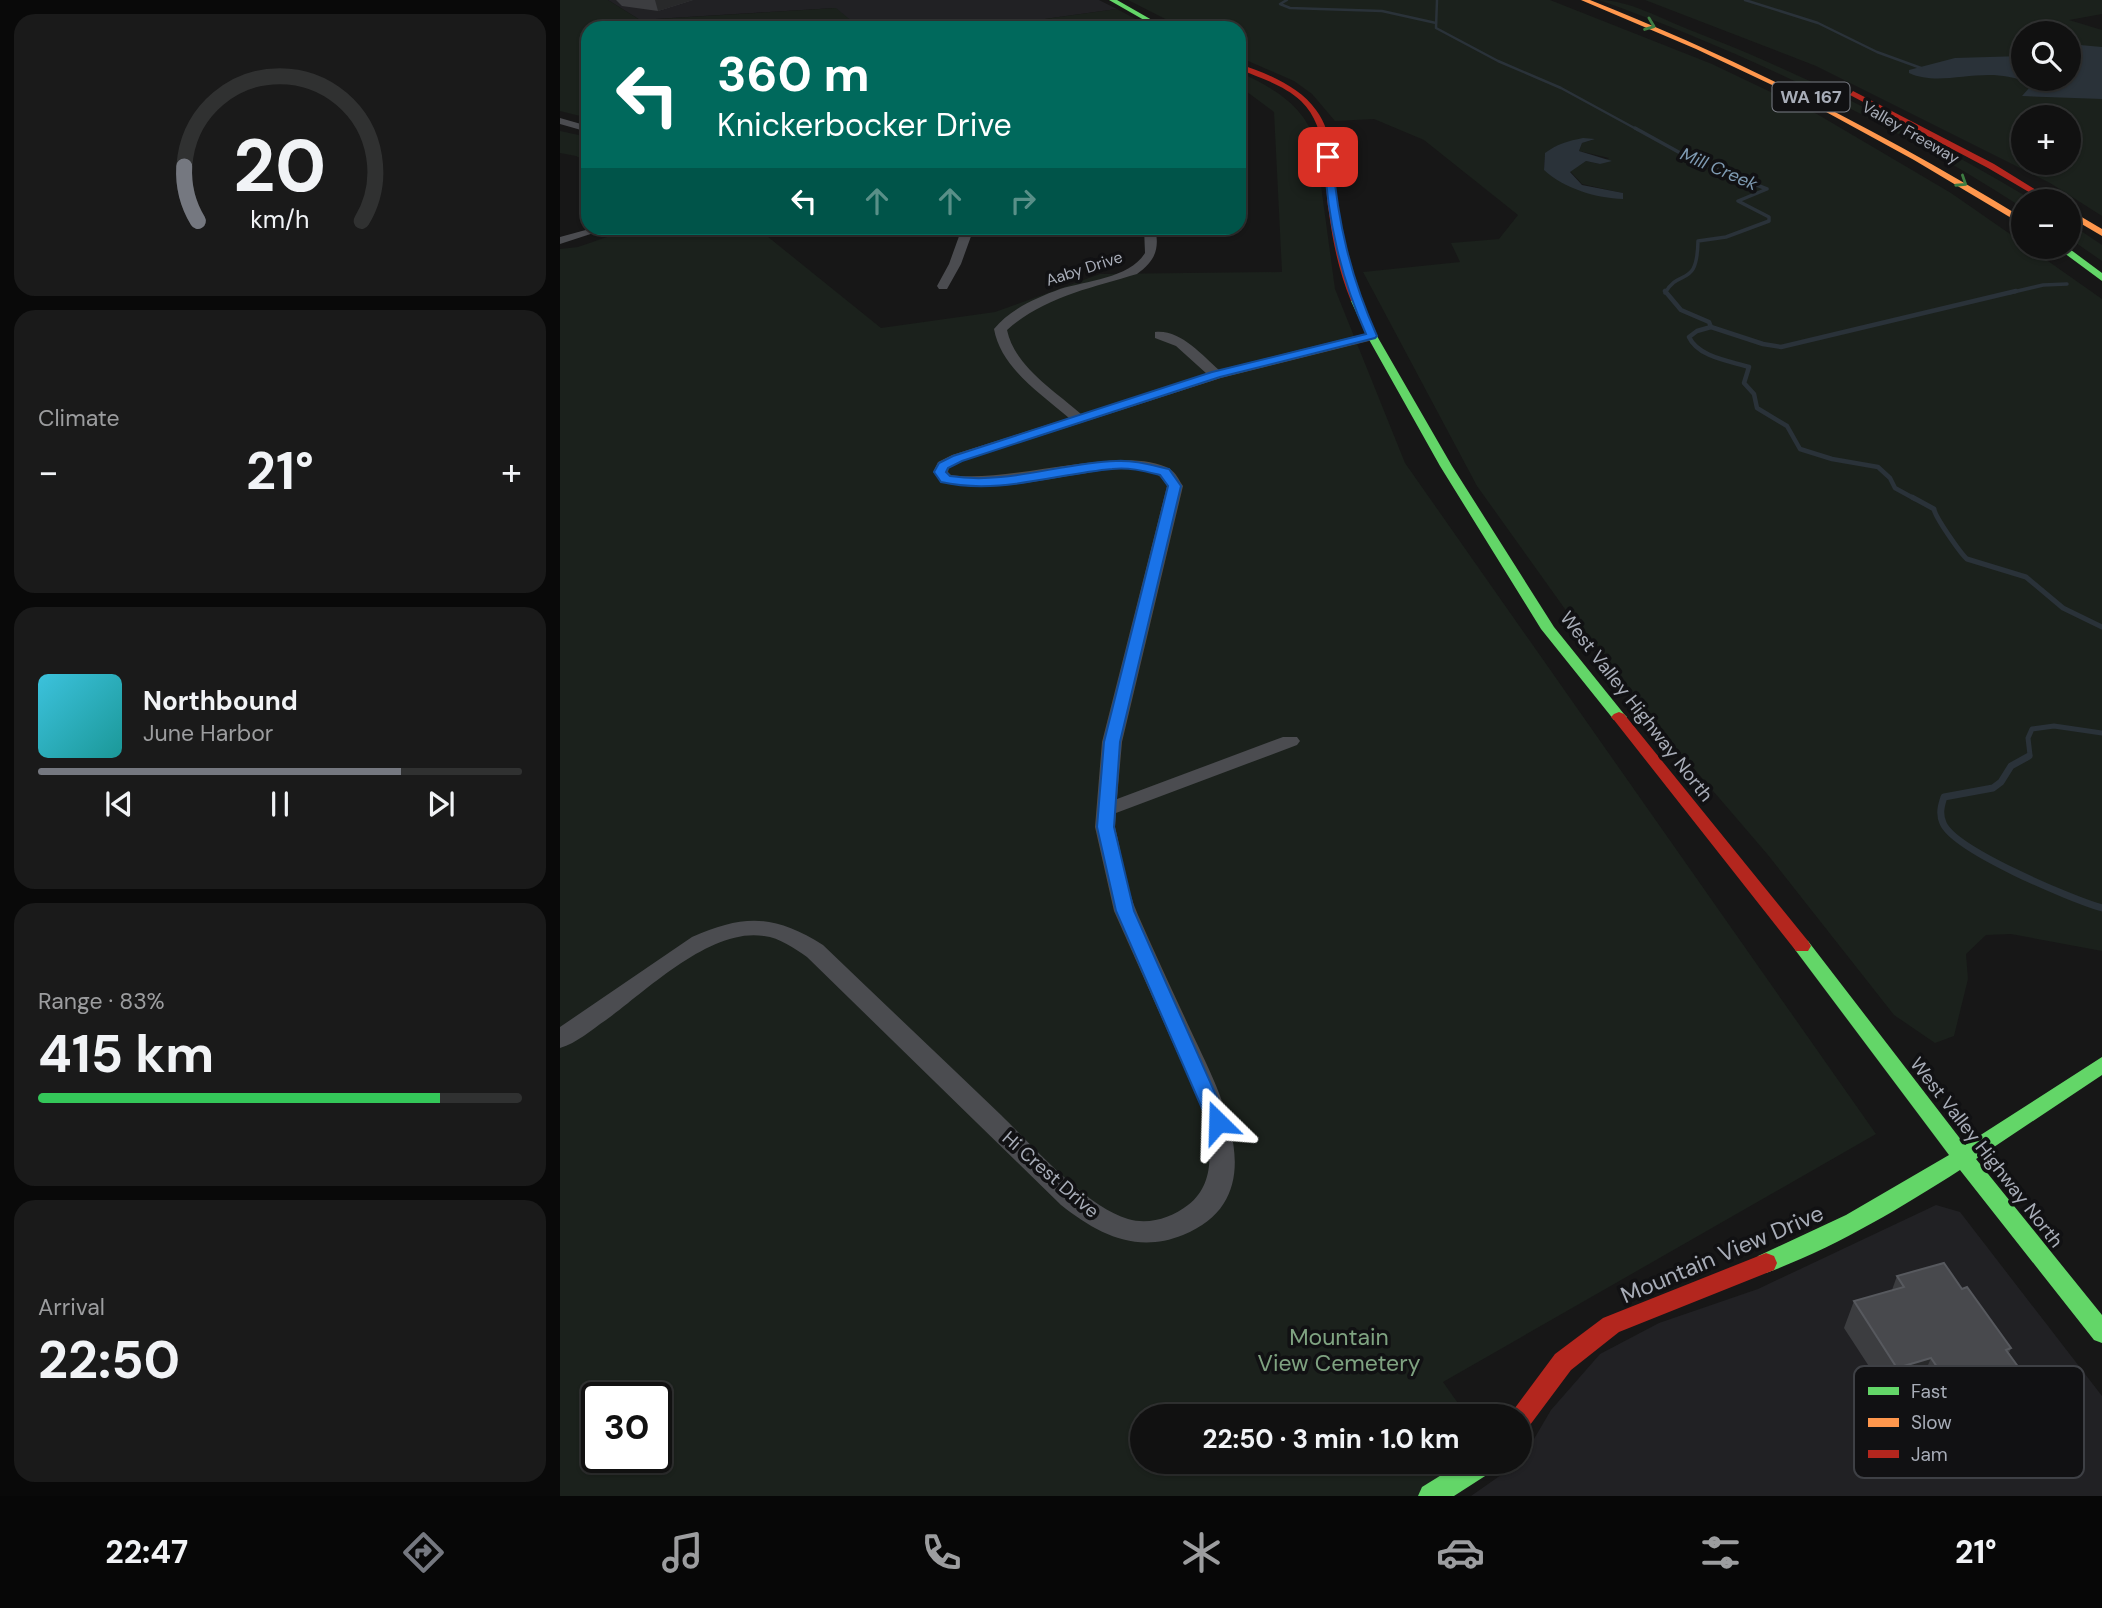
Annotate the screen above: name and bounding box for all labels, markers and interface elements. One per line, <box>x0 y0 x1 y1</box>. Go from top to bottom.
one-way arrow <box>1643 17 1655 31</box>
map controls <box>2011 21 2081 259</box>
button: search <box>2011 21 2081 91</box>
text: 360 m <box>717 42 870 106</box>
icon: left <box>602 49 693 140</box>
road number: WA 167 <box>1772 82 1850 112</box>
street label: Valley Freeway <box>1858 96 1963 169</box>
text: Knickerbocker Drive <box>717 104 1012 146</box>
button: + <box>2011 105 2081 175</box>
text: 20 <box>234 120 326 215</box>
pin <box>1298 127 1358 187</box>
icon: arrive <box>1309 138 1347 176</box>
water label: Mill Creek <box>1677 142 1762 196</box>
one-way arrow <box>1954 174 1967 186</box>
icon: left <box>785 182 823 220</box>
icon: ahead <box>858 182 896 220</box>
icon: ahead <box>931 182 969 220</box>
icon: right <box>1004 182 1042 220</box>
button: − <box>2011 189 2081 259</box>
text: km/h <box>250 203 310 236</box>
street label: Aaby Drive <box>1043 246 1125 291</box>
text: Climate <box>38 403 120 433</box>
text: 21° <box>246 437 314 505</box>
text: − <box>38 447 59 497</box>
text: + <box>501 447 522 497</box>
street label: West Valley Highway North <box>1554 606 1719 807</box>
text: Northbound <box>143 684 298 718</box>
text: June Harbor <box>143 718 273 748</box>
icon: previous <box>100 785 138 823</box>
icon: pause <box>261 785 299 823</box>
icon: next <box>422 785 460 823</box>
text: Range · 83% <box>38 986 165 1016</box>
text: 415 km <box>38 1020 214 1088</box>
street label: West Valley Highway North <box>1904 1052 2069 1253</box>
position arrow <box>1181 1085 1255 1159</box>
street label: Hi Crest Drive <box>997 1125 1104 1223</box>
street label: Mountain View Drive <box>1616 1198 1828 1310</box>
text: Arrival <box>38 1292 105 1322</box>
park label: Mountain View Cemetery <box>1258 1322 1421 1378</box>
text: 22:50 <box>38 1326 180 1394</box>
legend <box>1854 1366 2084 1478</box>
text: Fast <box>1911 1379 1947 1404</box>
speed limit sign: 30 <box>581 1382 672 1473</box>
text: Slow <box>1911 1410 1952 1435</box>
text: 22:50 · 3 min · 1.0 km <box>1203 1422 1459 1456</box>
text: Jam <box>1911 1442 1948 1467</box>
icon: directions <box>399 1528 448 1577</box>
icon: music <box>658 1528 707 1577</box>
icon: phone <box>917 1528 966 1577</box>
icon: climate <box>1177 1528 1226 1577</box>
icon: car <box>1436 1528 1485 1577</box>
icon: filters <box>1696 1528 1745 1577</box>
text: 22:47 <box>105 1531 188 1573</box>
text: 21° <box>1955 1531 1997 1573</box>

